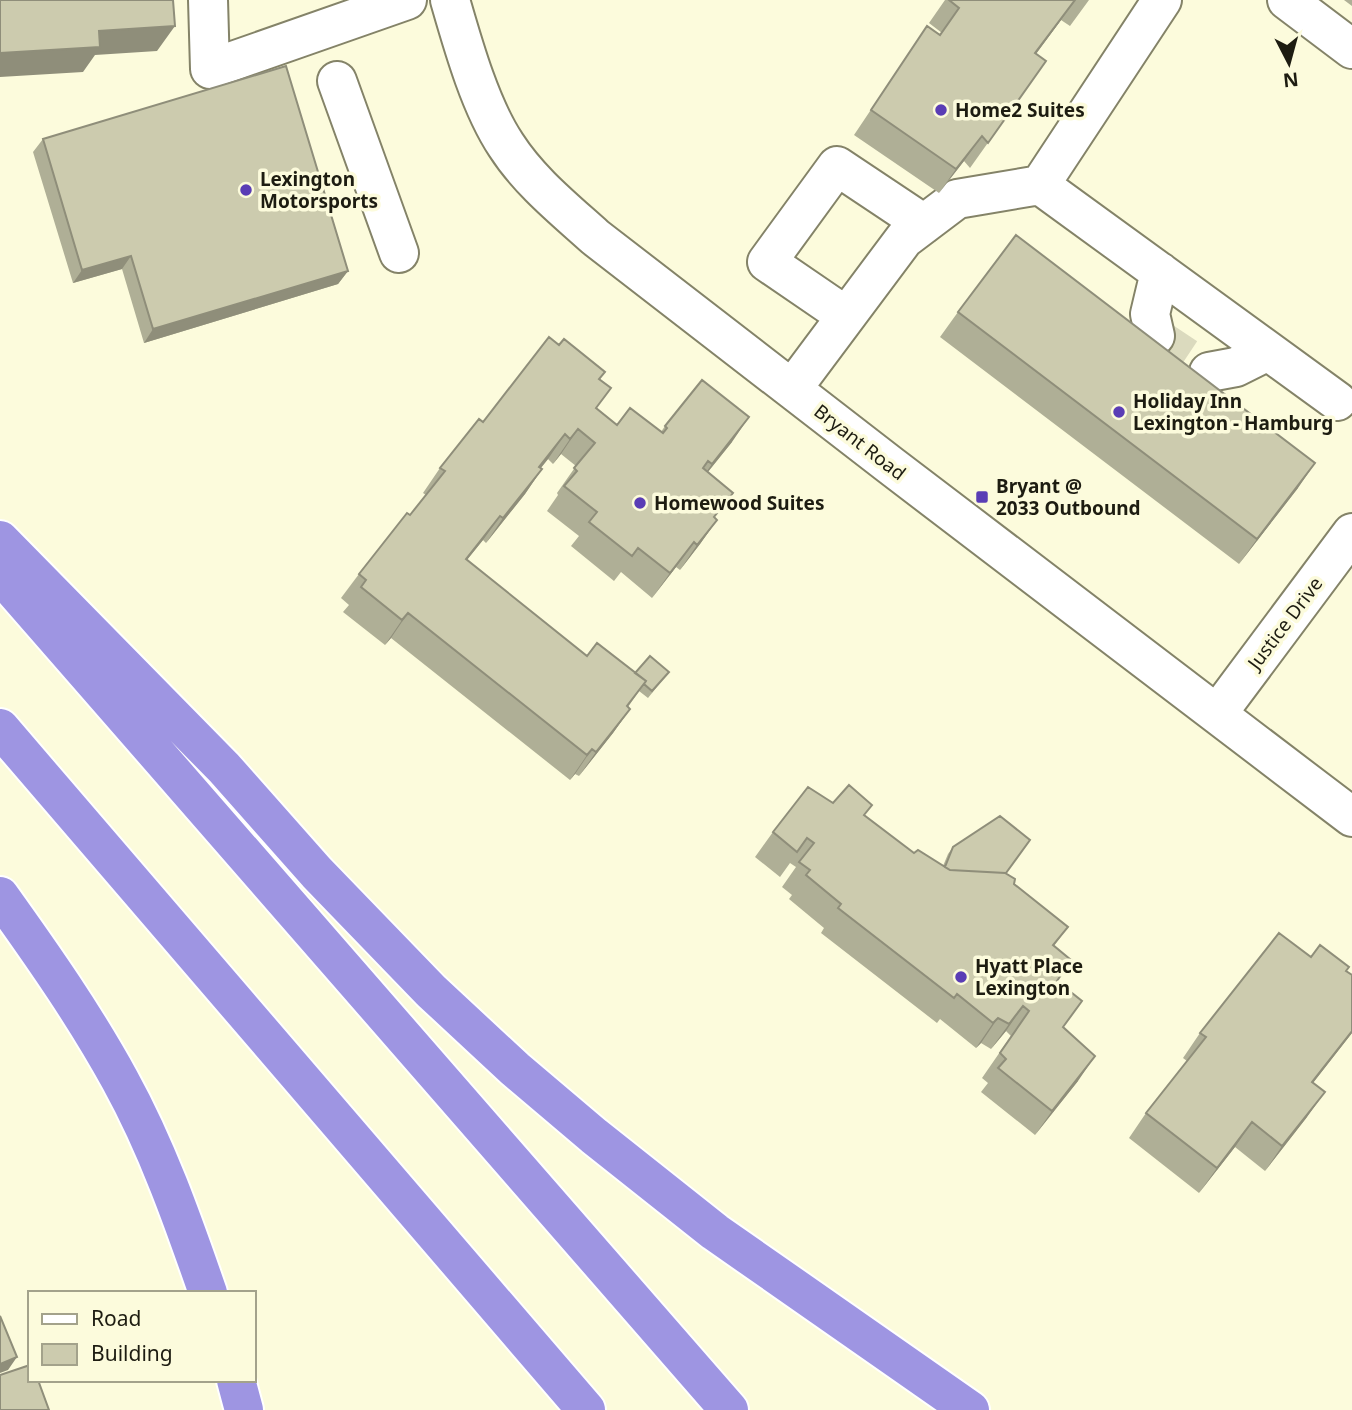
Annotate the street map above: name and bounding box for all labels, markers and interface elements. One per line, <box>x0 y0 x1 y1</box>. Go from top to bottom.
north arrow <box>1254 28 1324 98</box>
text: N <box>1282 66 1300 94</box>
place label: Home2 Suites <box>955 97 1085 123</box>
marker: Home2 Suites <box>933 102 949 118</box>
place label: Lexington Motorsports <box>260 166 378 214</box>
marker: Lexington Motorsports <box>238 182 254 198</box>
place label: Holiday Inn Lexington - Hamburg <box>1133 388 1333 436</box>
street label: Bryant Road <box>809 398 911 486</box>
marker: Holiday Inn Lexington - Hamburg <box>1111 404 1127 420</box>
place label: Bryant @ 2033 Outbound <box>996 473 1141 521</box>
marker: Bryant @ 2033 Outbound <box>974 489 990 505</box>
place label: Homewood Suites <box>654 490 825 516</box>
marker: Homewood Suites <box>632 495 648 511</box>
street label: Justice Drive <box>1240 571 1328 676</box>
place label: Hyatt Place Lexington <box>975 953 1083 1001</box>
marker: Hyatt Place Lexington <box>953 969 969 985</box>
legend <box>28 1291 256 1382</box>
text: Road <box>91 1304 141 1332</box>
text: Building <box>91 1339 173 1367</box>

